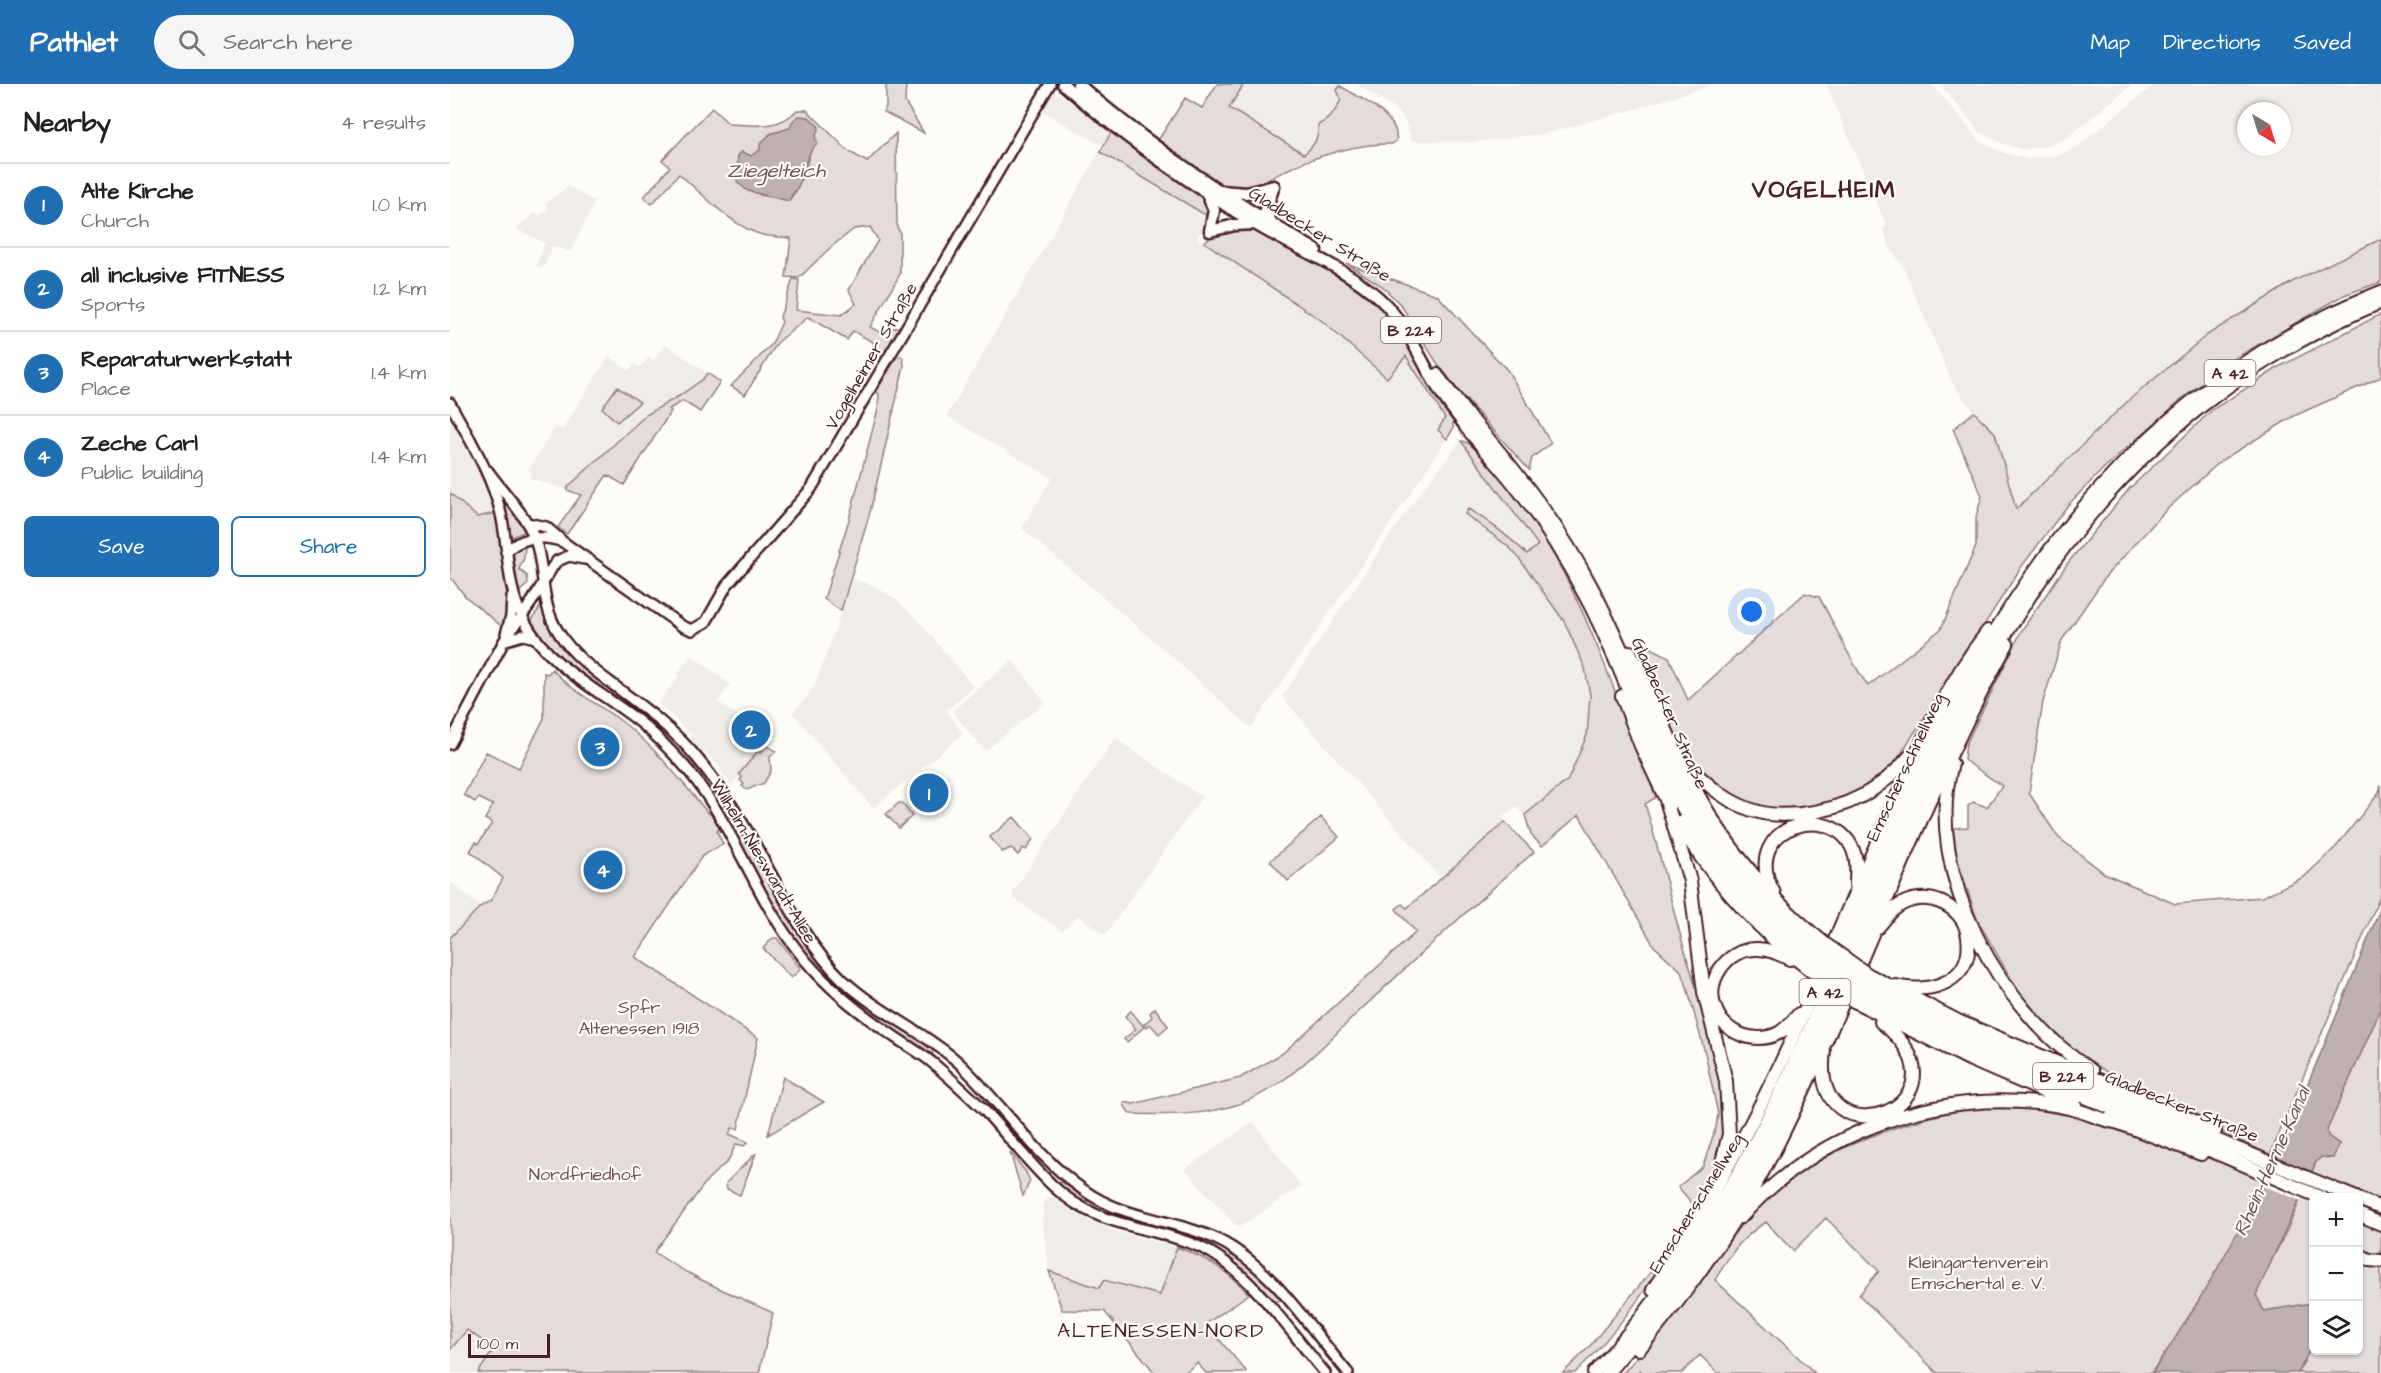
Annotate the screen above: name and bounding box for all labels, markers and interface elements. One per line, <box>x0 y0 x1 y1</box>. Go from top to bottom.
search box <box>154 15 574 69</box>
text: Pathlet <box>30 23 118 62</box>
icon: search <box>175 26 208 59</box>
text: Search here <box>223 27 353 58</box>
text: Map <box>2090 28 2130 57</box>
text: Directions <box>2163 28 2261 57</box>
text: Saved <box>2294 28 2351 57</box>
north arrow <box>2237 102 2291 156</box>
text: Nearby <box>24 105 111 141</box>
text: 4 results <box>341 109 426 137</box>
water label: Ziegelteich <box>727 157 826 186</box>
district label: VOGELHEIM <box>1751 173 1896 207</box>
text: Alte Kirche <box>81 176 194 207</box>
street label: Gladbecker Straße <box>1244 181 1396 288</box>
text: 1 <box>42 191 45 219</box>
text: 1.0 km <box>372 191 426 219</box>
text: Church <box>81 207 149 235</box>
text: all inclusive FITNESS <box>81 260 285 291</box>
text: 2 <box>38 275 49 303</box>
text: 1.2 km <box>373 275 426 303</box>
street label: Vogelheimer Straße <box>819 278 925 435</box>
text: Sports <box>81 291 145 319</box>
road number: B 224 <box>1381 317 1441 343</box>
text: Reparaturwerkstatt <box>81 344 292 375</box>
text: 3 <box>38 359 49 387</box>
text: 1.4 km <box>371 359 426 387</box>
road number: A 42 <box>2204 360 2256 386</box>
text: Place <box>81 375 131 403</box>
text: Zeche Carl <box>81 428 198 459</box>
text: 4 <box>37 443 50 471</box>
text: 1.4 km <box>371 443 426 471</box>
text: Public building <box>81 459 203 487</box>
button: Save <box>24 516 219 577</box>
button: Share <box>231 516 426 577</box>
your location <box>1737 597 1766 626</box>
street label: Gladbecker Straße <box>1625 634 1714 793</box>
street label: Emscherschnellweg <box>1860 689 1952 846</box>
pin: 2 <box>732 708 770 752</box>
pin: 3 <box>580 724 620 770</box>
pin: 1 <box>910 770 948 816</box>
street label: Wilhelm-Nieswandt-Allee <box>704 774 823 948</box>
pin: 4 <box>584 848 622 892</box>
road number: A 42 <box>1800 979 1850 1005</box>
park label: Spfr Altenessen 1918 <box>579 995 700 1041</box>
road number: B 224 <box>2033 1063 2093 1089</box>
street label: Gladbecker Straße <box>2101 1064 2262 1149</box>
water label: Rhein-Herne-Kanal <box>2226 1080 2319 1241</box>
street label: Emscherschnellweg <box>1643 1128 1751 1279</box>
park label: Nordfriedhof <box>529 1162 642 1187</box>
map controls <box>2309 1193 2363 1355</box>
button: + <box>2309 1193 2363 1247</box>
button: − <box>2309 1247 2363 1301</box>
park label: Kleingartenverein Emschertal e. V. <box>1908 1250 2048 1296</box>
button: layers <box>2309 1301 2363 1355</box>
district label: ALTENESSEN-NORD <box>1057 1317 1265 1345</box>
scale bar <box>468 1331 550 1358</box>
text: 100 m <box>477 1333 518 1355</box>

